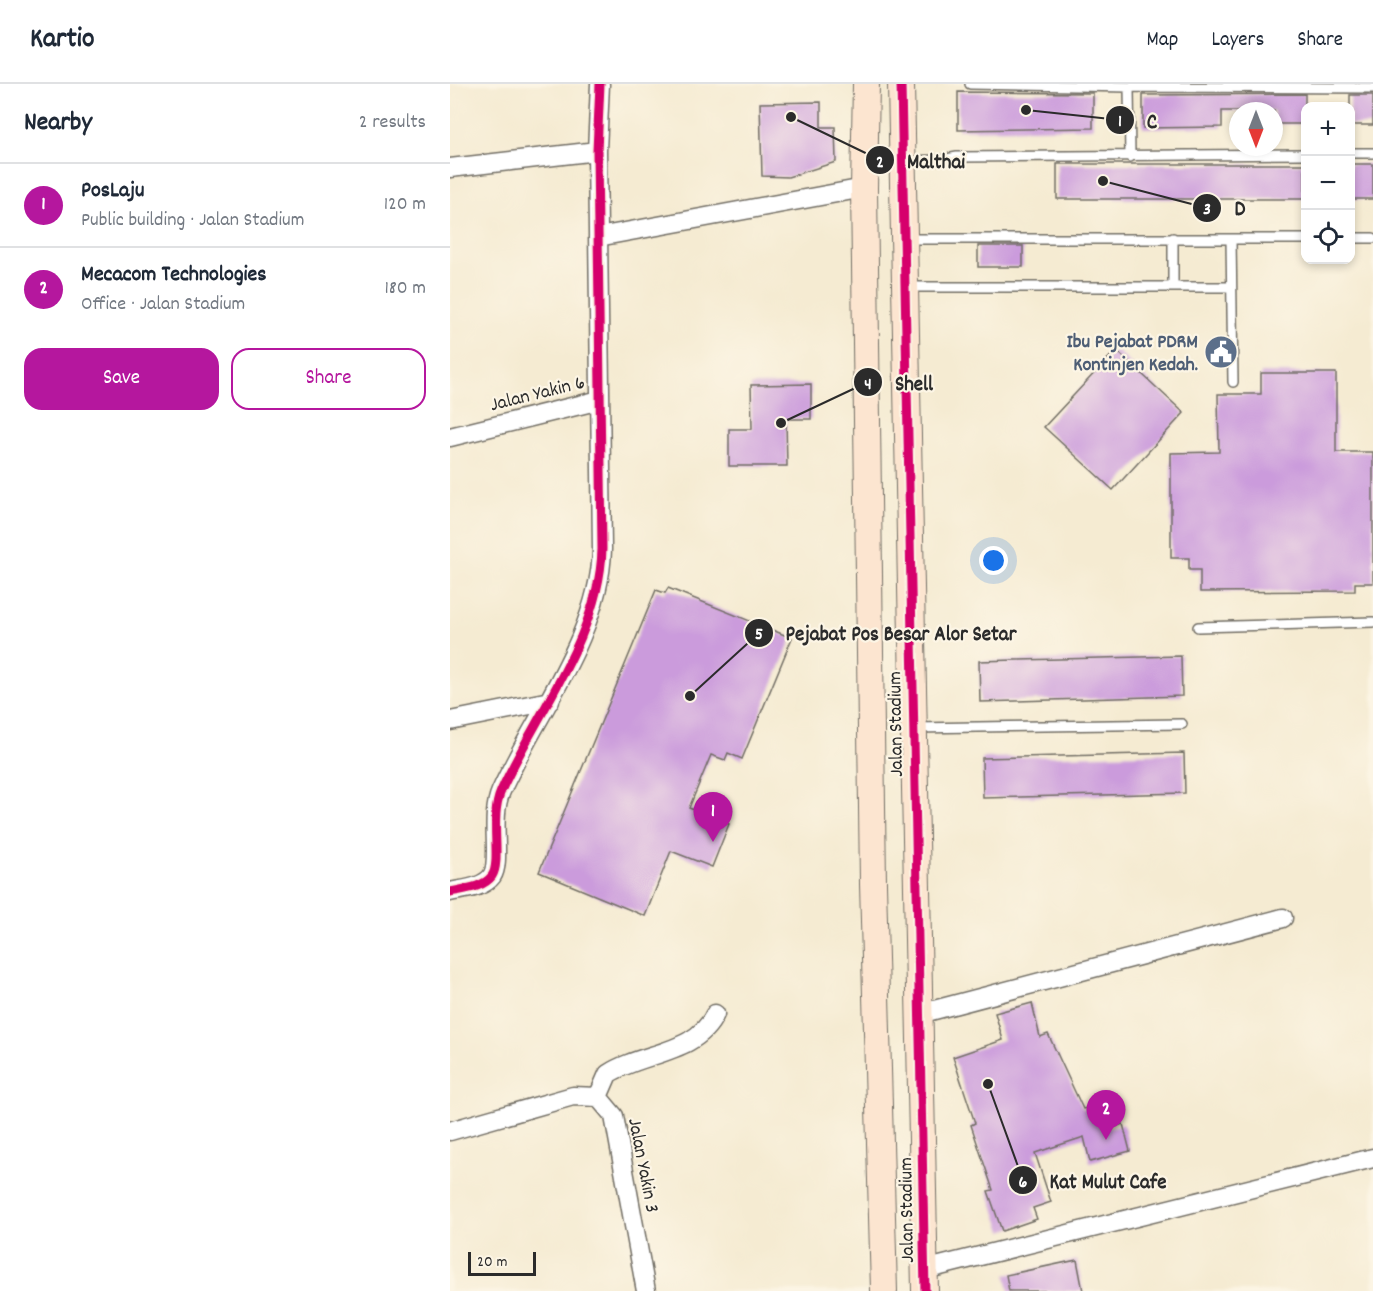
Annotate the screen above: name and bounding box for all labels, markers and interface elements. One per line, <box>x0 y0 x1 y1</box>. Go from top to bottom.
text: Kartio <box>30 21 94 61</box>
text: Map <box>1147 26 1178 56</box>
text: Layers <box>1211 26 1264 56</box>
text: Share <box>1297 26 1343 56</box>
callout: C <box>1105 101 1169 140</box>
north arrow <box>1229 102 1283 156</box>
map controls <box>1301 102 1355 264</box>
button: + <box>1301 102 1355 156</box>
text: Nearby <box>24 105 92 142</box>
text: 2 results <box>359 109 426 137</box>
text: C <box>1147 109 1158 139</box>
text: 1 <box>1118 110 1122 135</box>
callout: Malthai <box>865 141 977 180</box>
text: Malthai <box>907 149 965 179</box>
text: 2 <box>876 151 884 176</box>
button: − <box>1301 156 1355 210</box>
text: PosLaju <box>81 176 145 207</box>
callout: D <box>1192 189 1257 228</box>
text: 1 <box>41 191 46 219</box>
text: 120 m <box>384 191 426 219</box>
text: D <box>1235 196 1246 226</box>
text: 3 <box>1203 198 1211 223</box>
text: Public building · Jalan Stadium <box>81 207 304 235</box>
button: locate <box>1301 210 1355 264</box>
text: Mecacom Technologies <box>81 260 267 291</box>
text: 2 <box>39 275 48 303</box>
text: 180 m <box>384 275 426 303</box>
text: Office · Jalan Stadium <box>81 291 245 319</box>
place label: Ibu Pejabat PDRM Kontinjen Kedah. <box>1067 329 1198 380</box>
public building icon: Ibu Pejabat PDRM Kontinjen Kedah. <box>1203 334 1239 370</box>
button: Save <box>24 348 219 410</box>
button: Share <box>231 348 426 410</box>
callout: Shell <box>853 363 945 402</box>
street label: Jalan Yakin 6 <box>487 370 588 420</box>
text: Shell <box>895 371 934 401</box>
text: 4 <box>864 373 872 398</box>
your location <box>979 546 1008 575</box>
callout: Pejabat Pos Besar Alor Setar <box>744 614 1029 653</box>
text: Pejabat Pos Besar Alor Setar <box>786 621 1018 651</box>
text: 5 <box>755 623 763 648</box>
street label: Jalan Stadium <box>882 671 912 777</box>
pin: 1 <box>694 792 732 842</box>
pin: 2 <box>1086 1090 1126 1140</box>
street label: Jalan Yakin 3 <box>619 1116 665 1215</box>
street label: Jalan Stadium <box>893 1157 923 1263</box>
callout: Kat Mulut Cafe <box>1008 1161 1178 1200</box>
text: Kat Mulut Cafe <box>1050 1169 1166 1199</box>
text: 6 <box>1019 1171 1028 1196</box>
scale bar <box>468 1249 536 1276</box>
text: 20 m <box>477 1251 507 1274</box>

